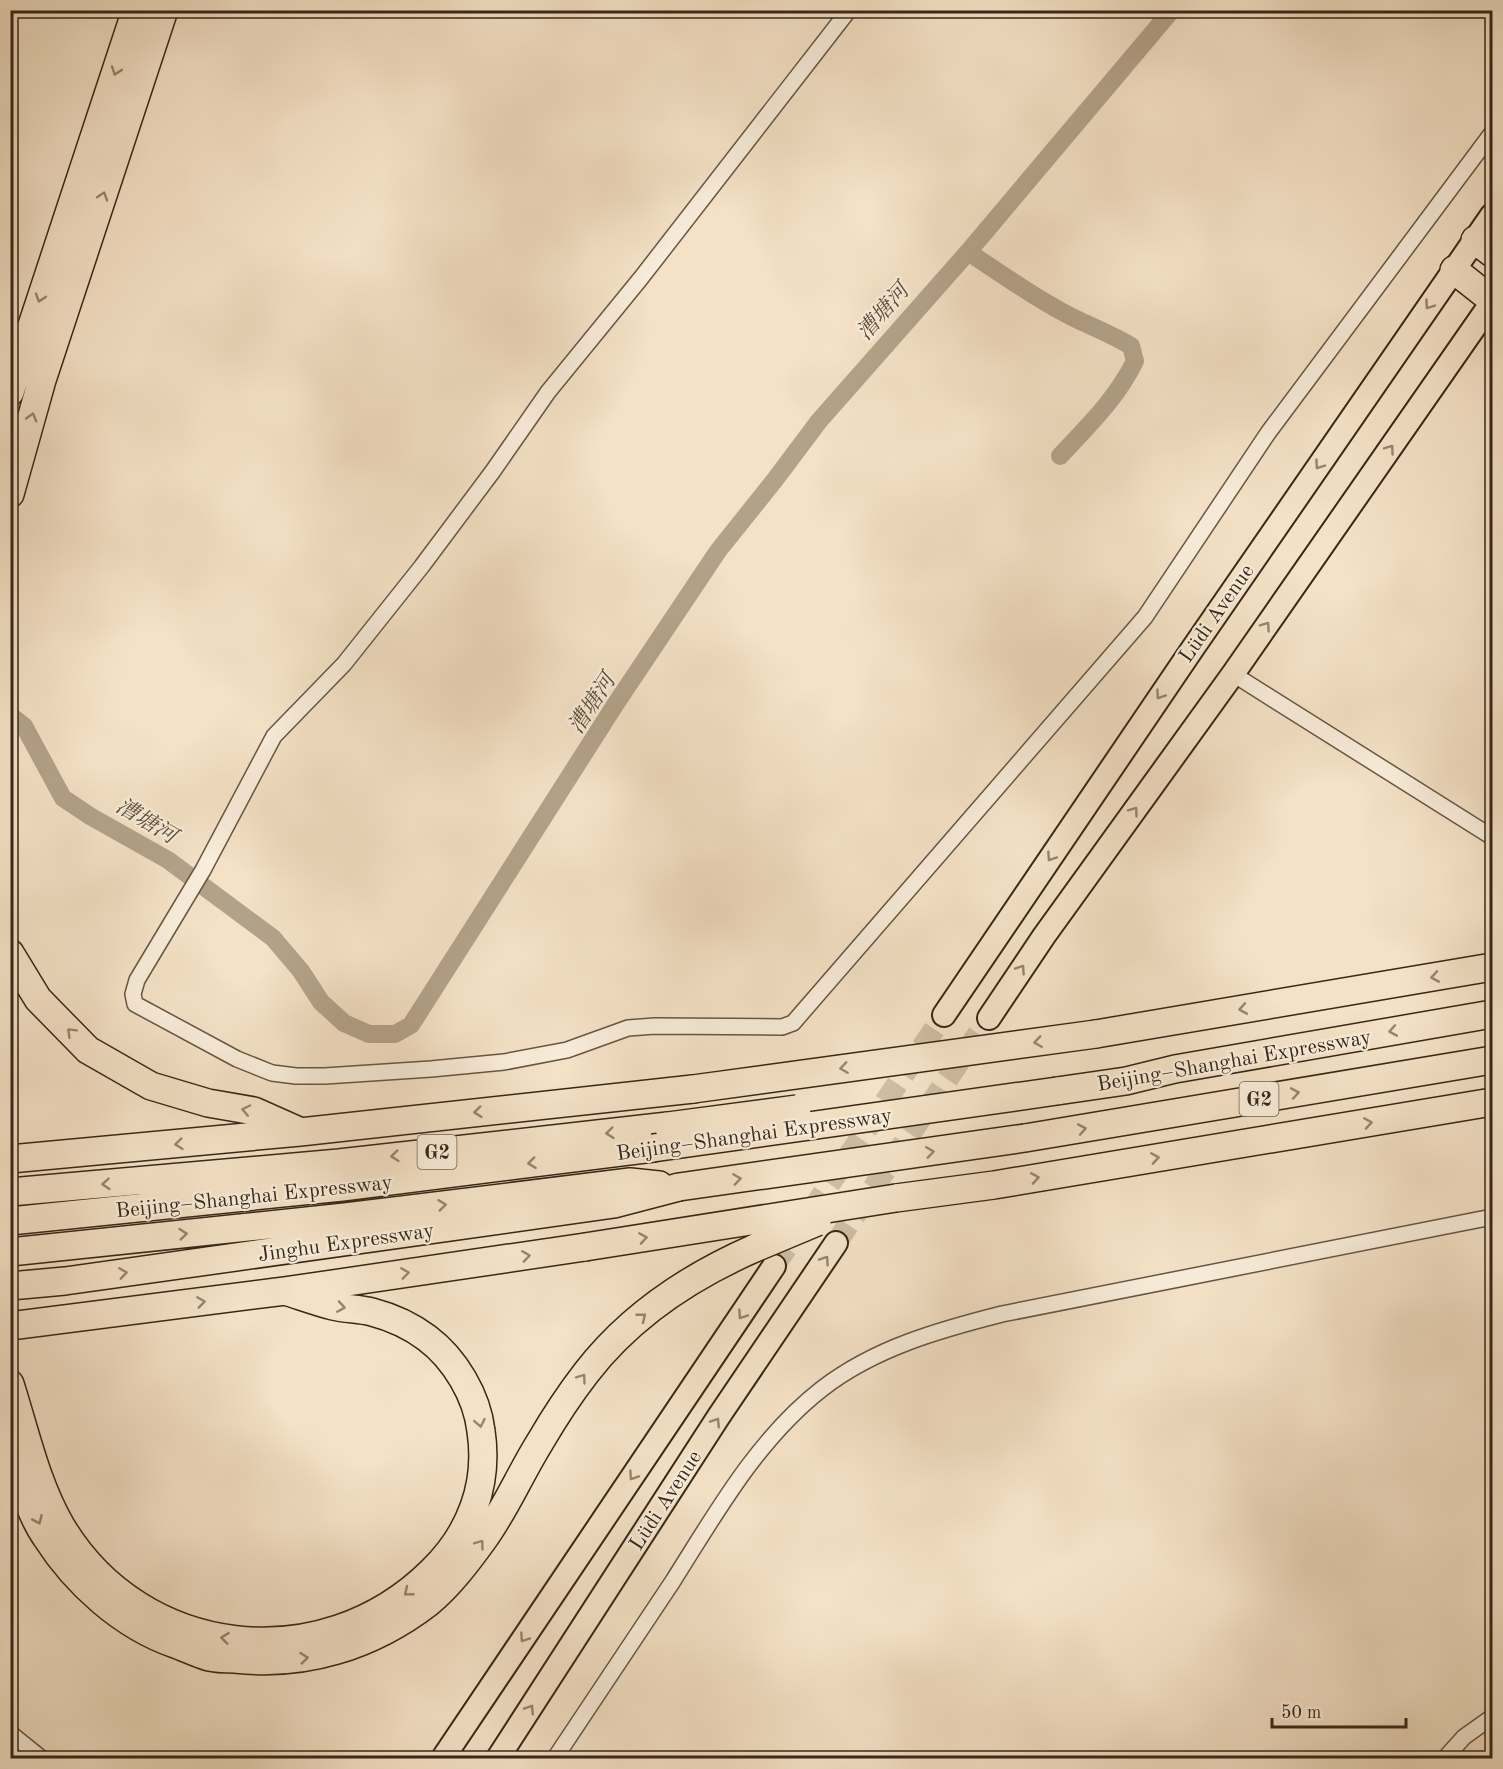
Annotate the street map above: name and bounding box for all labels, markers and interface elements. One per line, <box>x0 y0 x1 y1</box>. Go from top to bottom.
one-way arrow <box>110 66 123 76</box>
one-way arrow <box>96 191 108 202</box>
water label: 漕塘河 <box>852 276 916 344</box>
one-way arrow <box>35 292 47 303</box>
one-way arrow <box>1425 298 1436 309</box>
one-way arrow <box>25 412 37 423</box>
one-way arrow <box>1383 445 1394 456</box>
one-way arrow <box>1315 459 1326 470</box>
street label: Lüdi Avenue <box>1176 561 1259 667</box>
one-way arrow <box>1259 622 1270 633</box>
water label: 漕塘河 <box>564 666 622 738</box>
one-way arrow <box>1157 689 1168 700</box>
water label: 漕塘河 <box>112 794 184 850</box>
one-way arrow <box>1127 806 1138 817</box>
one-way arrow <box>1047 850 1058 861</box>
one-way arrow <box>1014 965 1025 976</box>
one-way arrow <box>1430 970 1440 983</box>
one-way arrow <box>1238 1003 1247 1015</box>
one-way arrow <box>1389 1024 1399 1037</box>
street label: Beijing–Shanghai Expressway <box>1095 1027 1373 1096</box>
one-way arrow <box>67 1029 78 1039</box>
one-way arrow <box>1033 1035 1042 1048</box>
one-way arrow <box>840 1062 849 1074</box>
road number: G2 <box>1240 1082 1278 1116</box>
one-way arrow <box>1291 1087 1300 1099</box>
one-way arrow <box>241 1104 251 1117</box>
one-way arrow <box>473 1105 482 1118</box>
street label: Beijing–Shanghai Expressway <box>615 1106 893 1165</box>
one-way arrow <box>1364 1117 1373 1129</box>
one-way arrow <box>1078 1123 1087 1135</box>
one-way arrow <box>605 1126 614 1138</box>
road number: G2 <box>418 1135 456 1169</box>
one-way arrow <box>175 1137 184 1150</box>
one-way arrow <box>926 1146 935 1158</box>
one-way arrow <box>390 1150 399 1162</box>
one-way arrow <box>1150 1152 1160 1164</box>
one-way arrow <box>527 1157 537 1169</box>
one-way arrow <box>1030 1172 1040 1184</box>
street label: Beijing–Shanghai Expressway <box>115 1173 394 1222</box>
one-way arrow <box>732 1173 742 1185</box>
one-way arrow <box>102 1177 111 1190</box>
one-way arrow <box>437 1200 446 1212</box>
street label: Jinghu Expressway <box>257 1221 436 1266</box>
one-way arrow <box>179 1229 188 1241</box>
one-way arrow <box>638 1232 648 1245</box>
one-way arrow <box>522 1250 531 1262</box>
one-way arrow <box>817 1256 828 1267</box>
one-way arrow <box>118 1267 127 1280</box>
one-way arrow <box>400 1268 410 1280</box>
one-way arrow <box>196 1297 205 1309</box>
one-way arrow <box>336 1300 346 1313</box>
one-way arrow <box>738 1308 749 1319</box>
one-way arrow <box>635 1313 646 1324</box>
one-way arrow <box>575 1374 586 1385</box>
one-way arrow <box>473 1418 486 1428</box>
one-way arrow <box>708 1418 720 1428</box>
street label: Lüdi Avenue <box>626 1447 706 1555</box>
one-way arrow <box>629 1470 640 1481</box>
one-way arrow <box>30 1514 42 1525</box>
one-way arrow <box>472 1540 483 1551</box>
one-way arrow <box>404 1585 415 1596</box>
one-way arrow <box>520 1631 531 1642</box>
one-way arrow <box>220 1632 230 1644</box>
one-way arrow <box>299 1652 308 1665</box>
scale bar <box>1272 1691 1406 1729</box>
text: 50 m <box>1281 1704 1321 1722</box>
one-way arrow <box>523 1705 534 1716</box>

